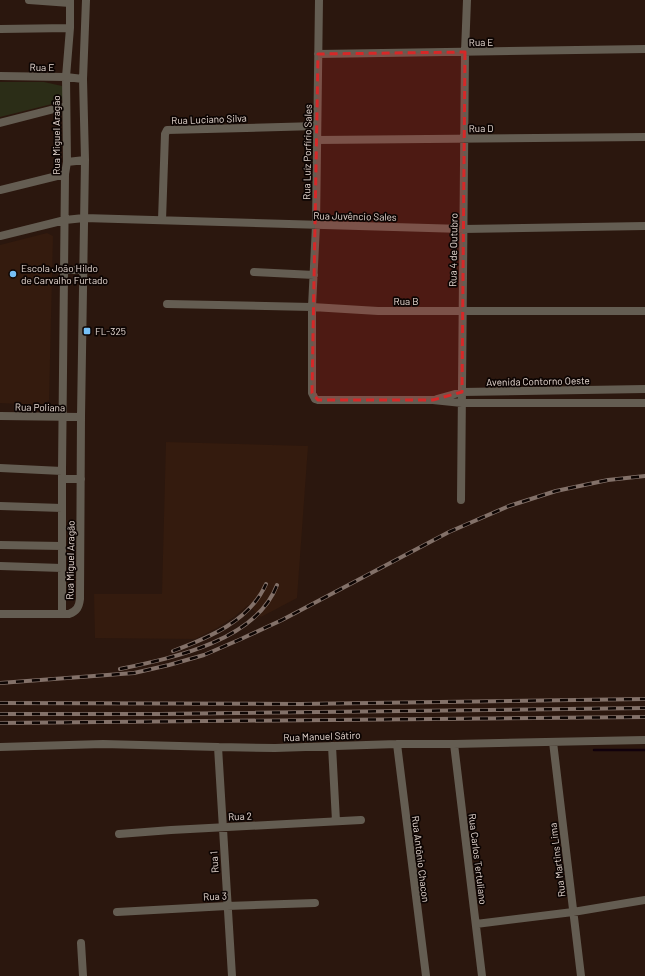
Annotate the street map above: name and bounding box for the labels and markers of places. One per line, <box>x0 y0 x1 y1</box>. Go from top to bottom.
place label: Escola João Hildo de Carvalho Furtado <box>21 262 108 286</box>
marker: Escola João Hildo de Carvalho Furtado <box>8 269 18 279</box>
place label: FL-325 <box>95 325 126 337</box>
marker: FL-325 <box>82 326 92 336</box>

